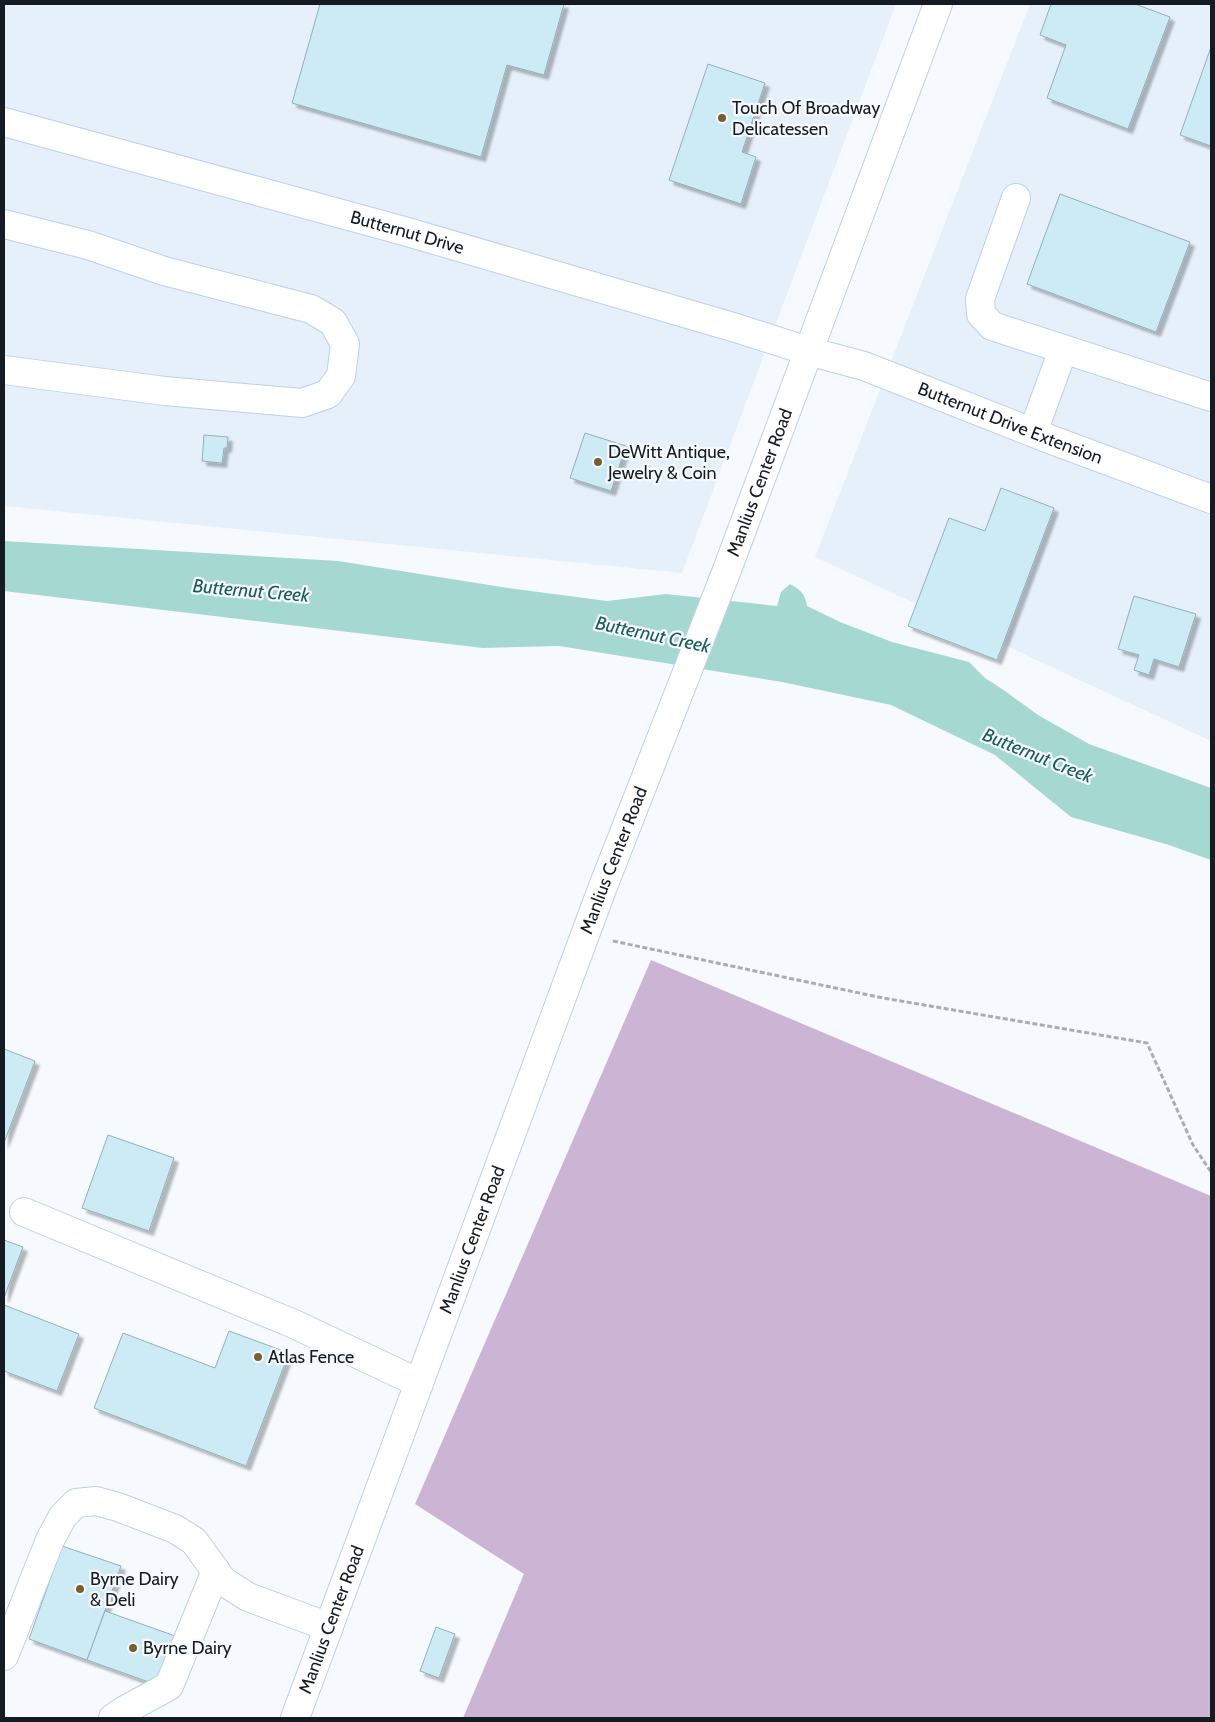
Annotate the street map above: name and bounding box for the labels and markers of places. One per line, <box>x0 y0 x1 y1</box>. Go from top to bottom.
place label: Touch Of Broadway Delicatessen <box>732 97 880 140</box>
marker: Touch Of Broadway Delicatessen <box>716 112 728 124</box>
place label: DeWitt Antique, Jewelry & Coin <box>607 441 730 484</box>
marker: DeWitt Antique, Jewelry & Coin <box>592 456 604 468</box>
place label: Atlas Fence <box>268 1346 354 1368</box>
marker: Atlas Fence <box>252 1351 264 1363</box>
place label: Byrne Dairy & Deli <box>90 1568 179 1611</box>
marker: Byrne Dairy & Deli <box>74 1583 86 1595</box>
place label: Byrne Dairy <box>143 1637 232 1659</box>
marker: Byrne Dairy <box>127 1642 139 1654</box>

